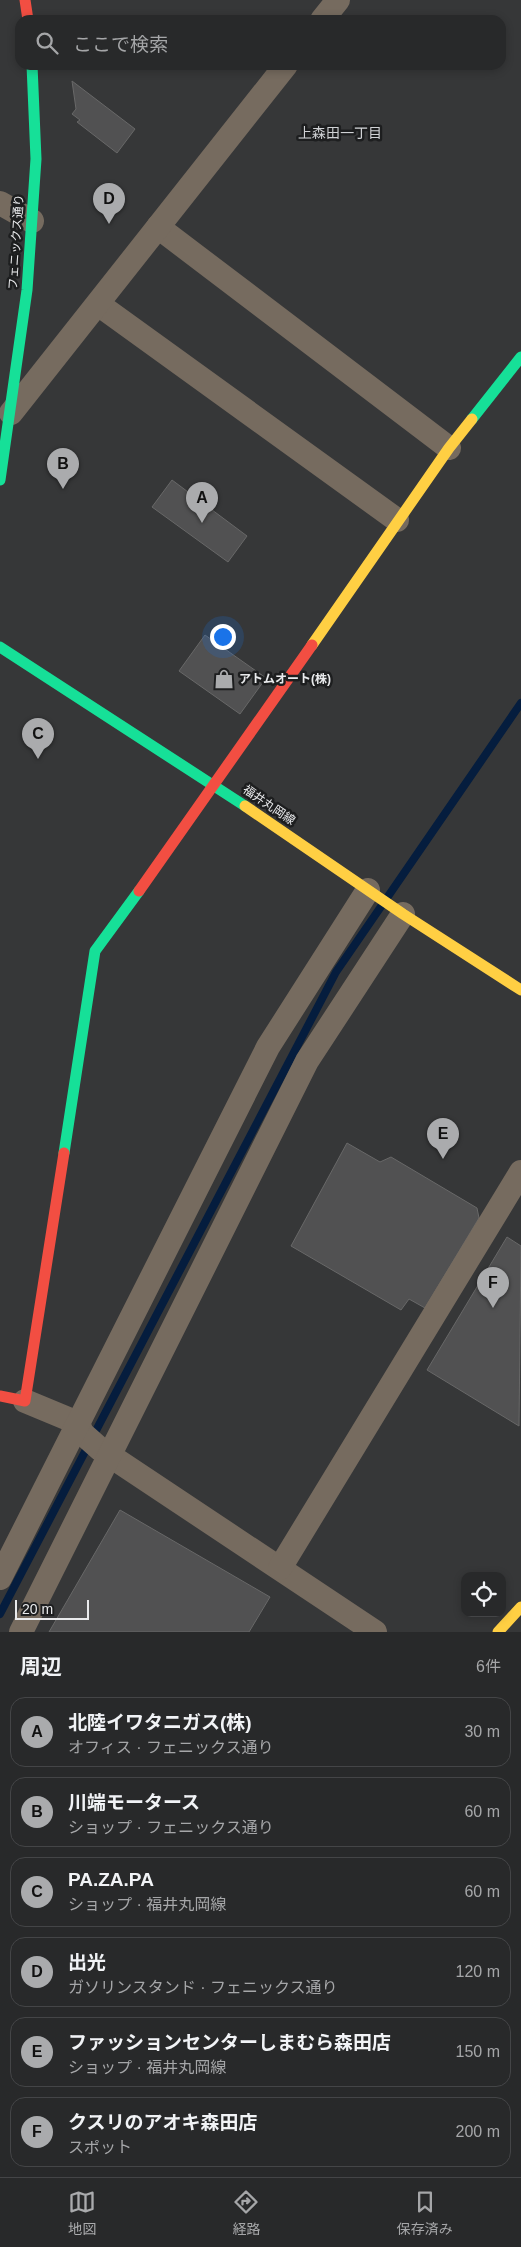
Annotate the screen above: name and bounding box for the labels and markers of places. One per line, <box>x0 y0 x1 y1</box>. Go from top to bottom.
pin: D <box>93 183 125 224</box>
pin: B <box>47 448 79 489</box>
pin: A <box>186 482 218 523</box>
shop icon: アトムオート(株) <box>213 668 235 690</box>
place label: アトムオート(株) <box>239 672 331 686</box>
pin: C <box>22 718 54 759</box>
pin: E <box>427 1118 459 1159</box>
pin: F <box>477 1267 509 1308</box>

